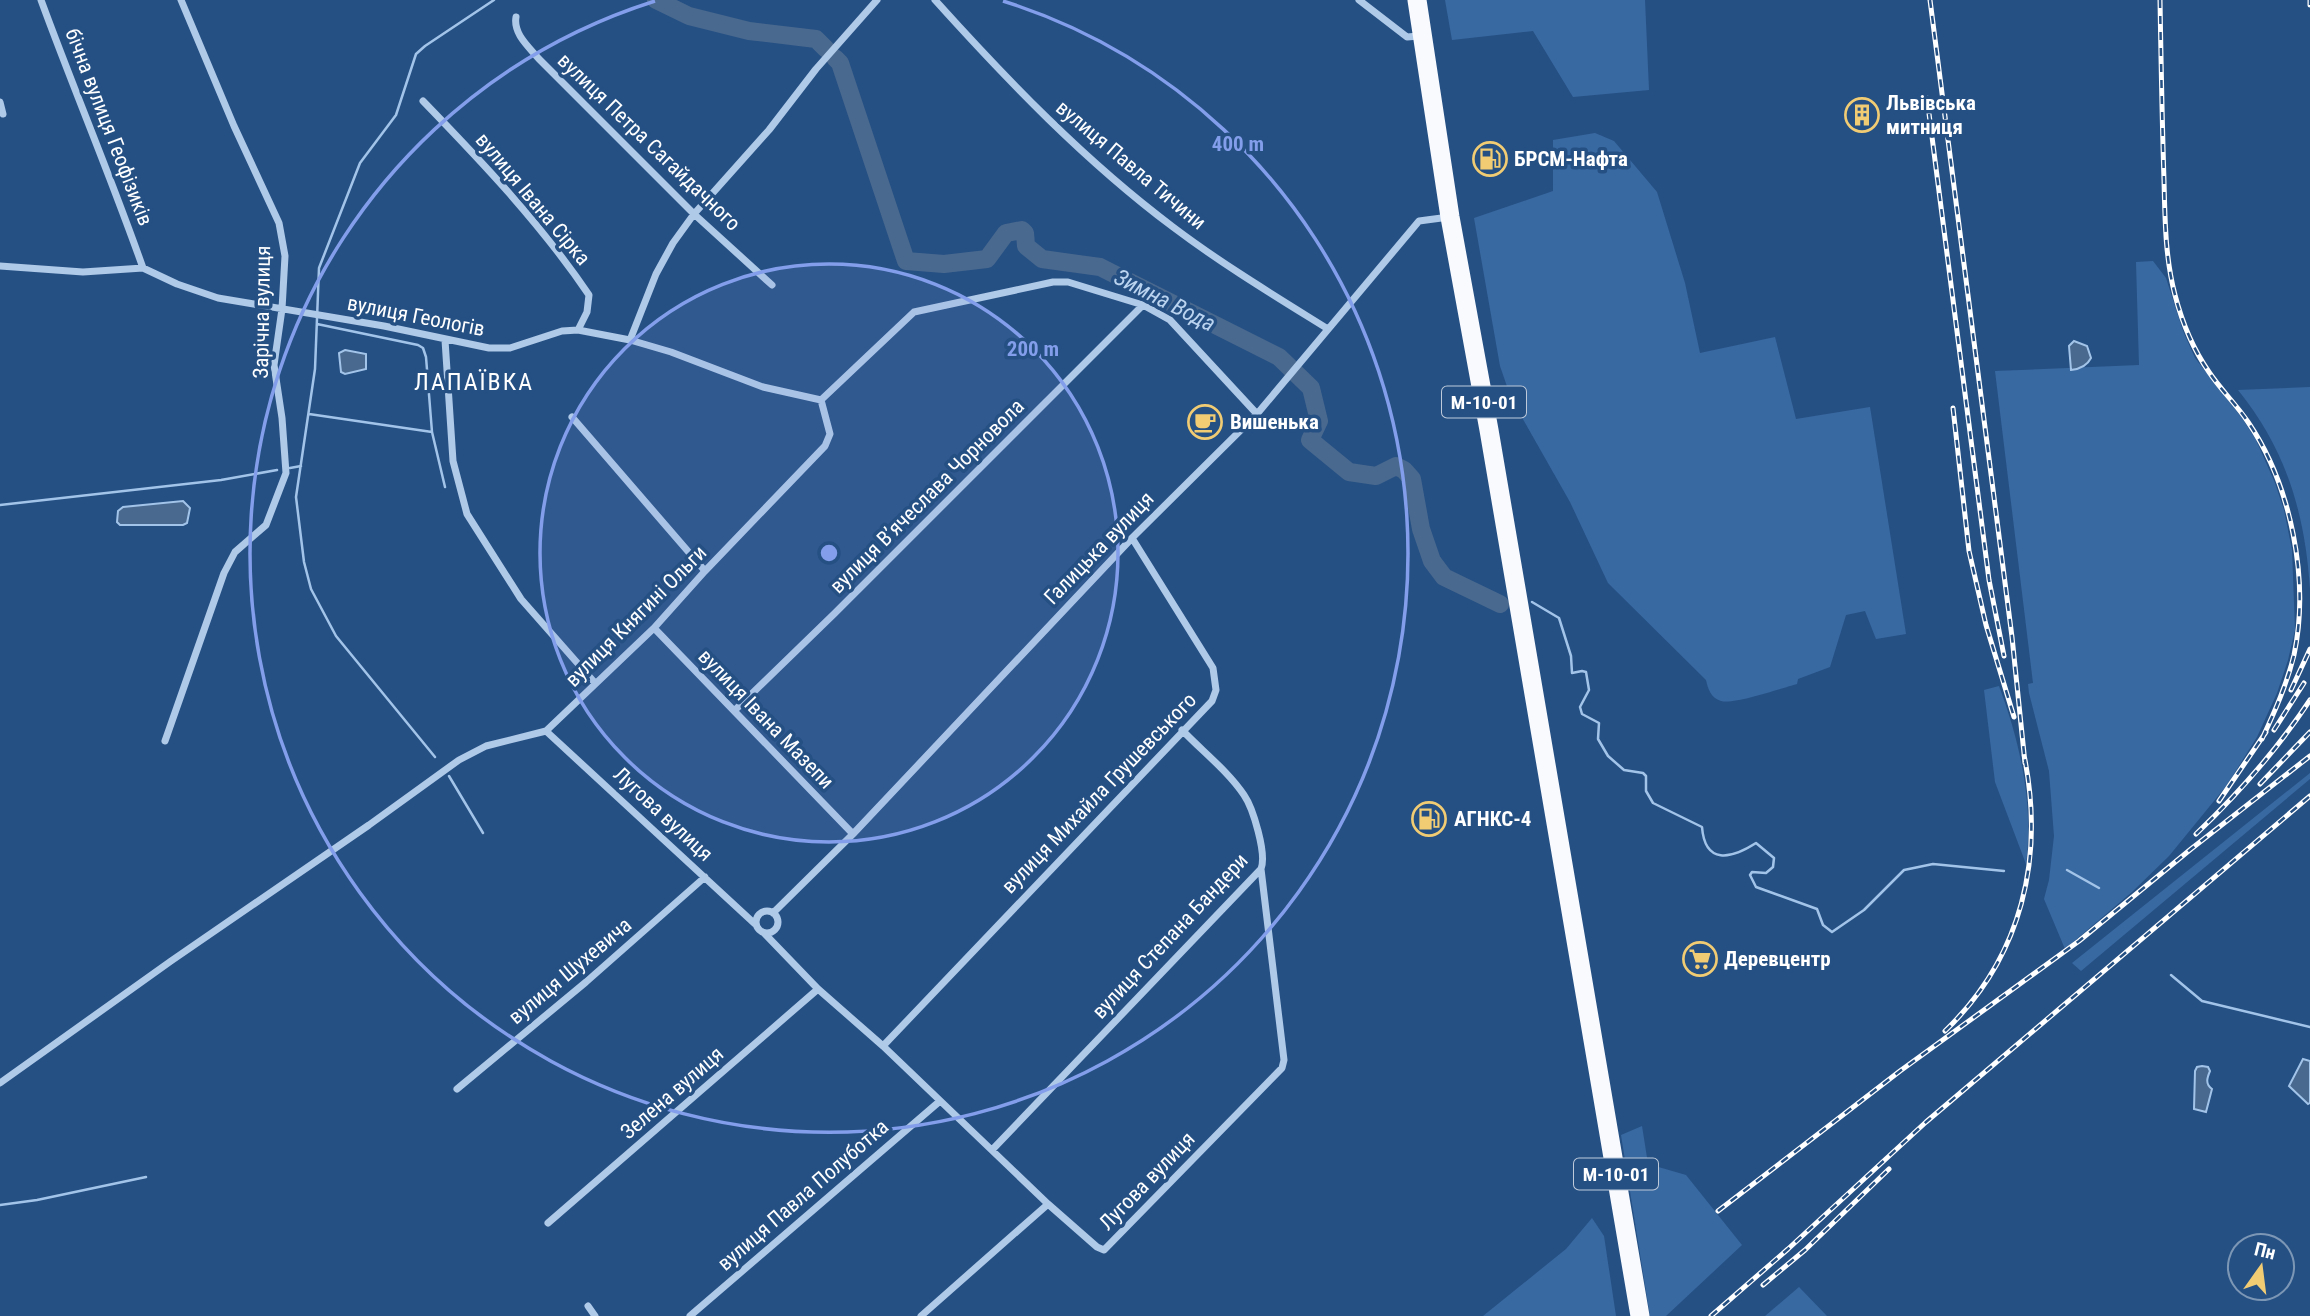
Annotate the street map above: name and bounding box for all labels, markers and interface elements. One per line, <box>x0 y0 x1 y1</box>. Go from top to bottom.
street label: бічна вулиця Геофізиків <box>60 25 158 229</box>
street label: вулиця Петра Сагайдачного <box>553 48 745 236</box>
place label: Львівська митниця <box>1886 91 1976 139</box>
street label: вулиця Павла Тичини <box>1051 95 1211 235</box>
building icon: Львівська митниця <box>1843 96 1881 134</box>
street label: вулиця Івана Сірка <box>471 128 595 270</box>
text: 400 m <box>1212 132 1264 156</box>
fuel station icon: БРСМ-Нафта <box>1471 140 1509 178</box>
place label: БРСМ-Нафта <box>1514 147 1628 171</box>
street label: Зарічна вулиця <box>249 245 275 379</box>
water label: Зимна Вода <box>1110 263 1220 337</box>
street label: вулиця Геологів <box>345 291 487 341</box>
text: 200 m <box>1007 337 1059 361</box>
district label: ЛАПАЇВКА <box>414 368 534 396</box>
road number: М-10-01 <box>1442 386 1526 418</box>
street label: вулиця Вʼячеслава Чорновола <box>825 394 1029 598</box>
cafe icon: Вишенька <box>1186 403 1224 441</box>
place label: Вишенька <box>1230 410 1319 434</box>
street label: Галицька вулиця <box>1039 487 1159 609</box>
street label: вулиця Княгині Ольги <box>561 541 711 691</box>
centre of rings <box>817 541 841 565</box>
street label: вулиця Івана Мазепи <box>693 644 839 794</box>
street label: вулиця Михайла Грушевського <box>997 688 1201 898</box>
street label: Лугова вулиця <box>608 762 718 866</box>
fuel station icon: АГНКС-4 <box>1410 800 1448 838</box>
place label: АГНКС-4 <box>1454 807 1531 831</box>
street label: вулиця Степана Бандери <box>1087 848 1253 1024</box>
street label: вулиця Шухевича <box>504 913 636 1029</box>
supermarket icon: Деревцентр <box>1681 940 1719 978</box>
place label: Деревцентр <box>1724 947 1831 971</box>
street label: Зелена вулиця <box>616 1042 728 1144</box>
street label: вулиця Павла Полуботка <box>713 1114 893 1276</box>
street label: Лугова вулиця <box>1094 1127 1200 1235</box>
road number: М-10-01 <box>1574 1158 1658 1190</box>
north arrow <box>2226 1232 2296 1302</box>
text: Пн <box>2252 1237 2278 1265</box>

